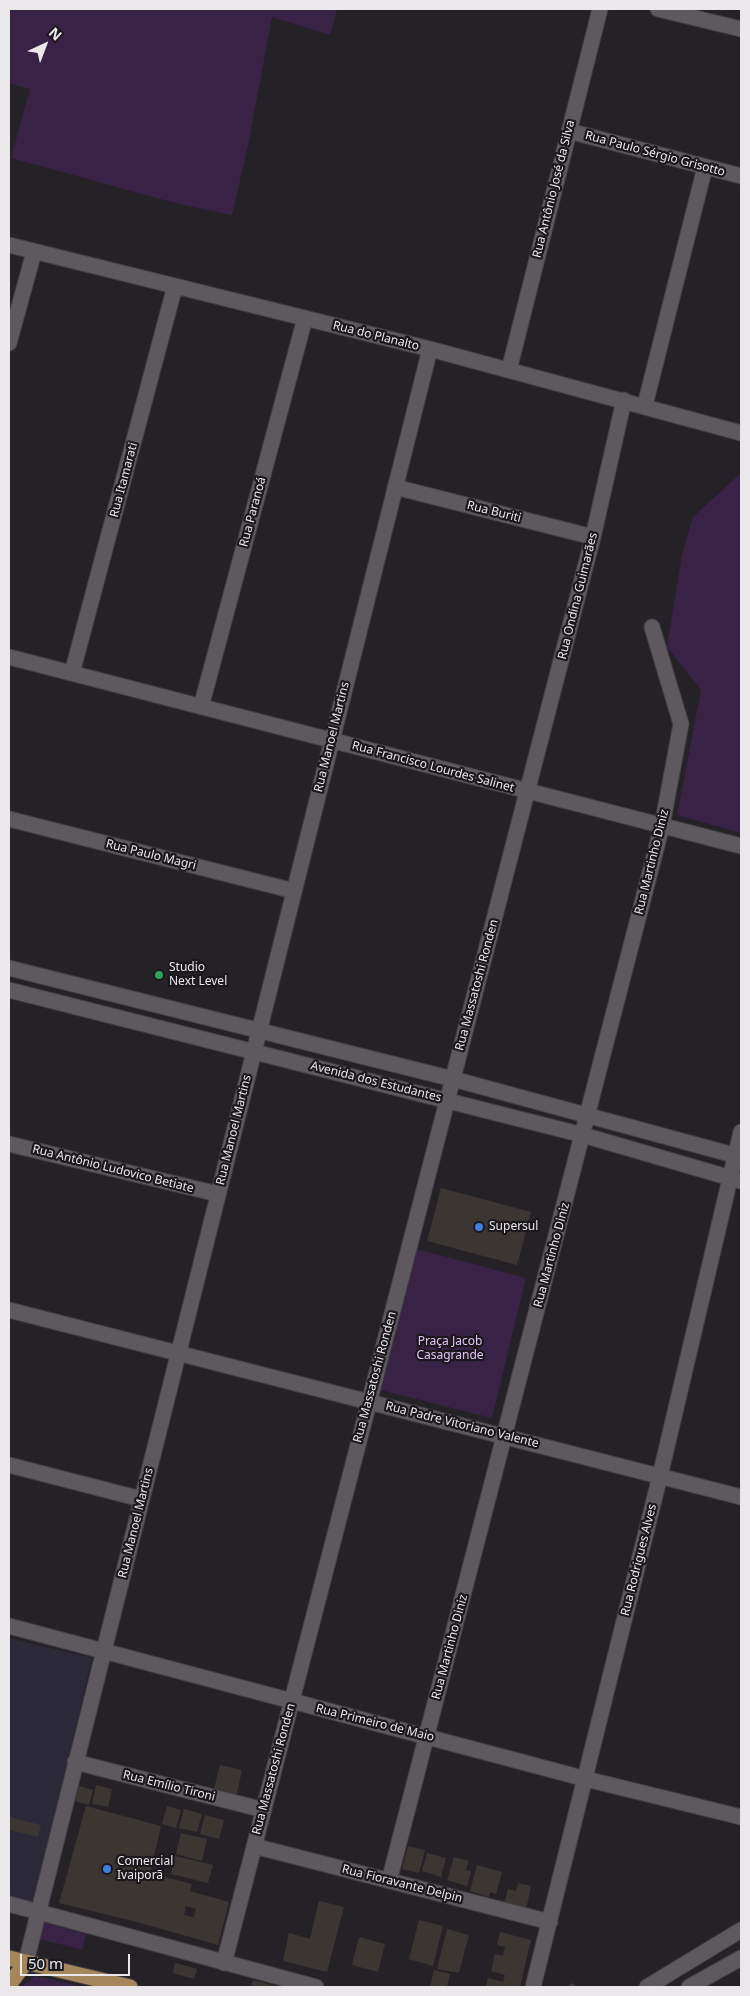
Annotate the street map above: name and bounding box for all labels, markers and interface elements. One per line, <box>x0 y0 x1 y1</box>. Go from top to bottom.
north arrow <box>20 20 70 70</box>
text: N <box>45 23 66 44</box>
street label: Rua Antônio José da Silva <box>530 119 578 259</box>
street label: Rua Paulo Sérgio Grisotto <box>583 128 727 180</box>
street label: Rua do Planalto <box>331 318 421 354</box>
street label: Rua Itamarati <box>107 441 141 519</box>
street label: Rua Paranoá <box>237 476 269 548</box>
street label: Rua Buriti <box>465 498 523 526</box>
street label: Rua Ondina Guimarães <box>555 531 601 661</box>
street label: Rua Manoel Martins <box>311 680 353 794</box>
street label: Rua Francisco Lourdes Salinet <box>350 738 516 796</box>
street label: Rua Martinho Diniz <box>632 808 672 916</box>
street label: Rua Paulo Magri <box>104 837 198 873</box>
street label: Rua Massatoshi Ronden <box>453 918 501 1052</box>
place label: Studio Next Level <box>169 961 227 989</box>
marker: Studio Next Level <box>153 969 165 981</box>
street label: Avenida dos Estudantes <box>309 1059 443 1105</box>
street label: Rua Manoel Martins <box>213 1073 255 1187</box>
street label: Rua Antônio Ludovico Betiate <box>31 1142 195 1196</box>
street label: Rua Martinho Diniz <box>531 1201 573 1309</box>
place label: Supersul <box>489 1220 538 1234</box>
marker: Supersul <box>473 1221 485 1233</box>
street label: Rua Massatoshi Ronden <box>351 1310 399 1444</box>
park label: Praça Jacob Casagrande <box>416 1335 484 1363</box>
street label: Rua Padre Vitoriano Valente <box>384 1399 540 1451</box>
street label: Rua Manoel Martins <box>115 1466 157 1580</box>
street label: Rua Rodrigues Alves <box>618 1503 660 1617</box>
street label: Rua Martinho Diniz <box>429 1593 471 1701</box>
street label: Rua Primeiro de Maio <box>314 1701 436 1745</box>
street label: Rua Massatoshi Ronden <box>250 1702 298 1836</box>
street label: Rua Emílio Tironi <box>121 1768 217 1804</box>
place label: Comercial Ivaiporã <box>117 1855 173 1883</box>
street label: Rua Fioravante Delpin <box>340 1862 464 1906</box>
marker: Comercial Ivaiporã <box>101 1863 113 1875</box>
scale bar <box>22 1944 132 1976</box>
text: 50 m <box>28 1953 63 1973</box>

